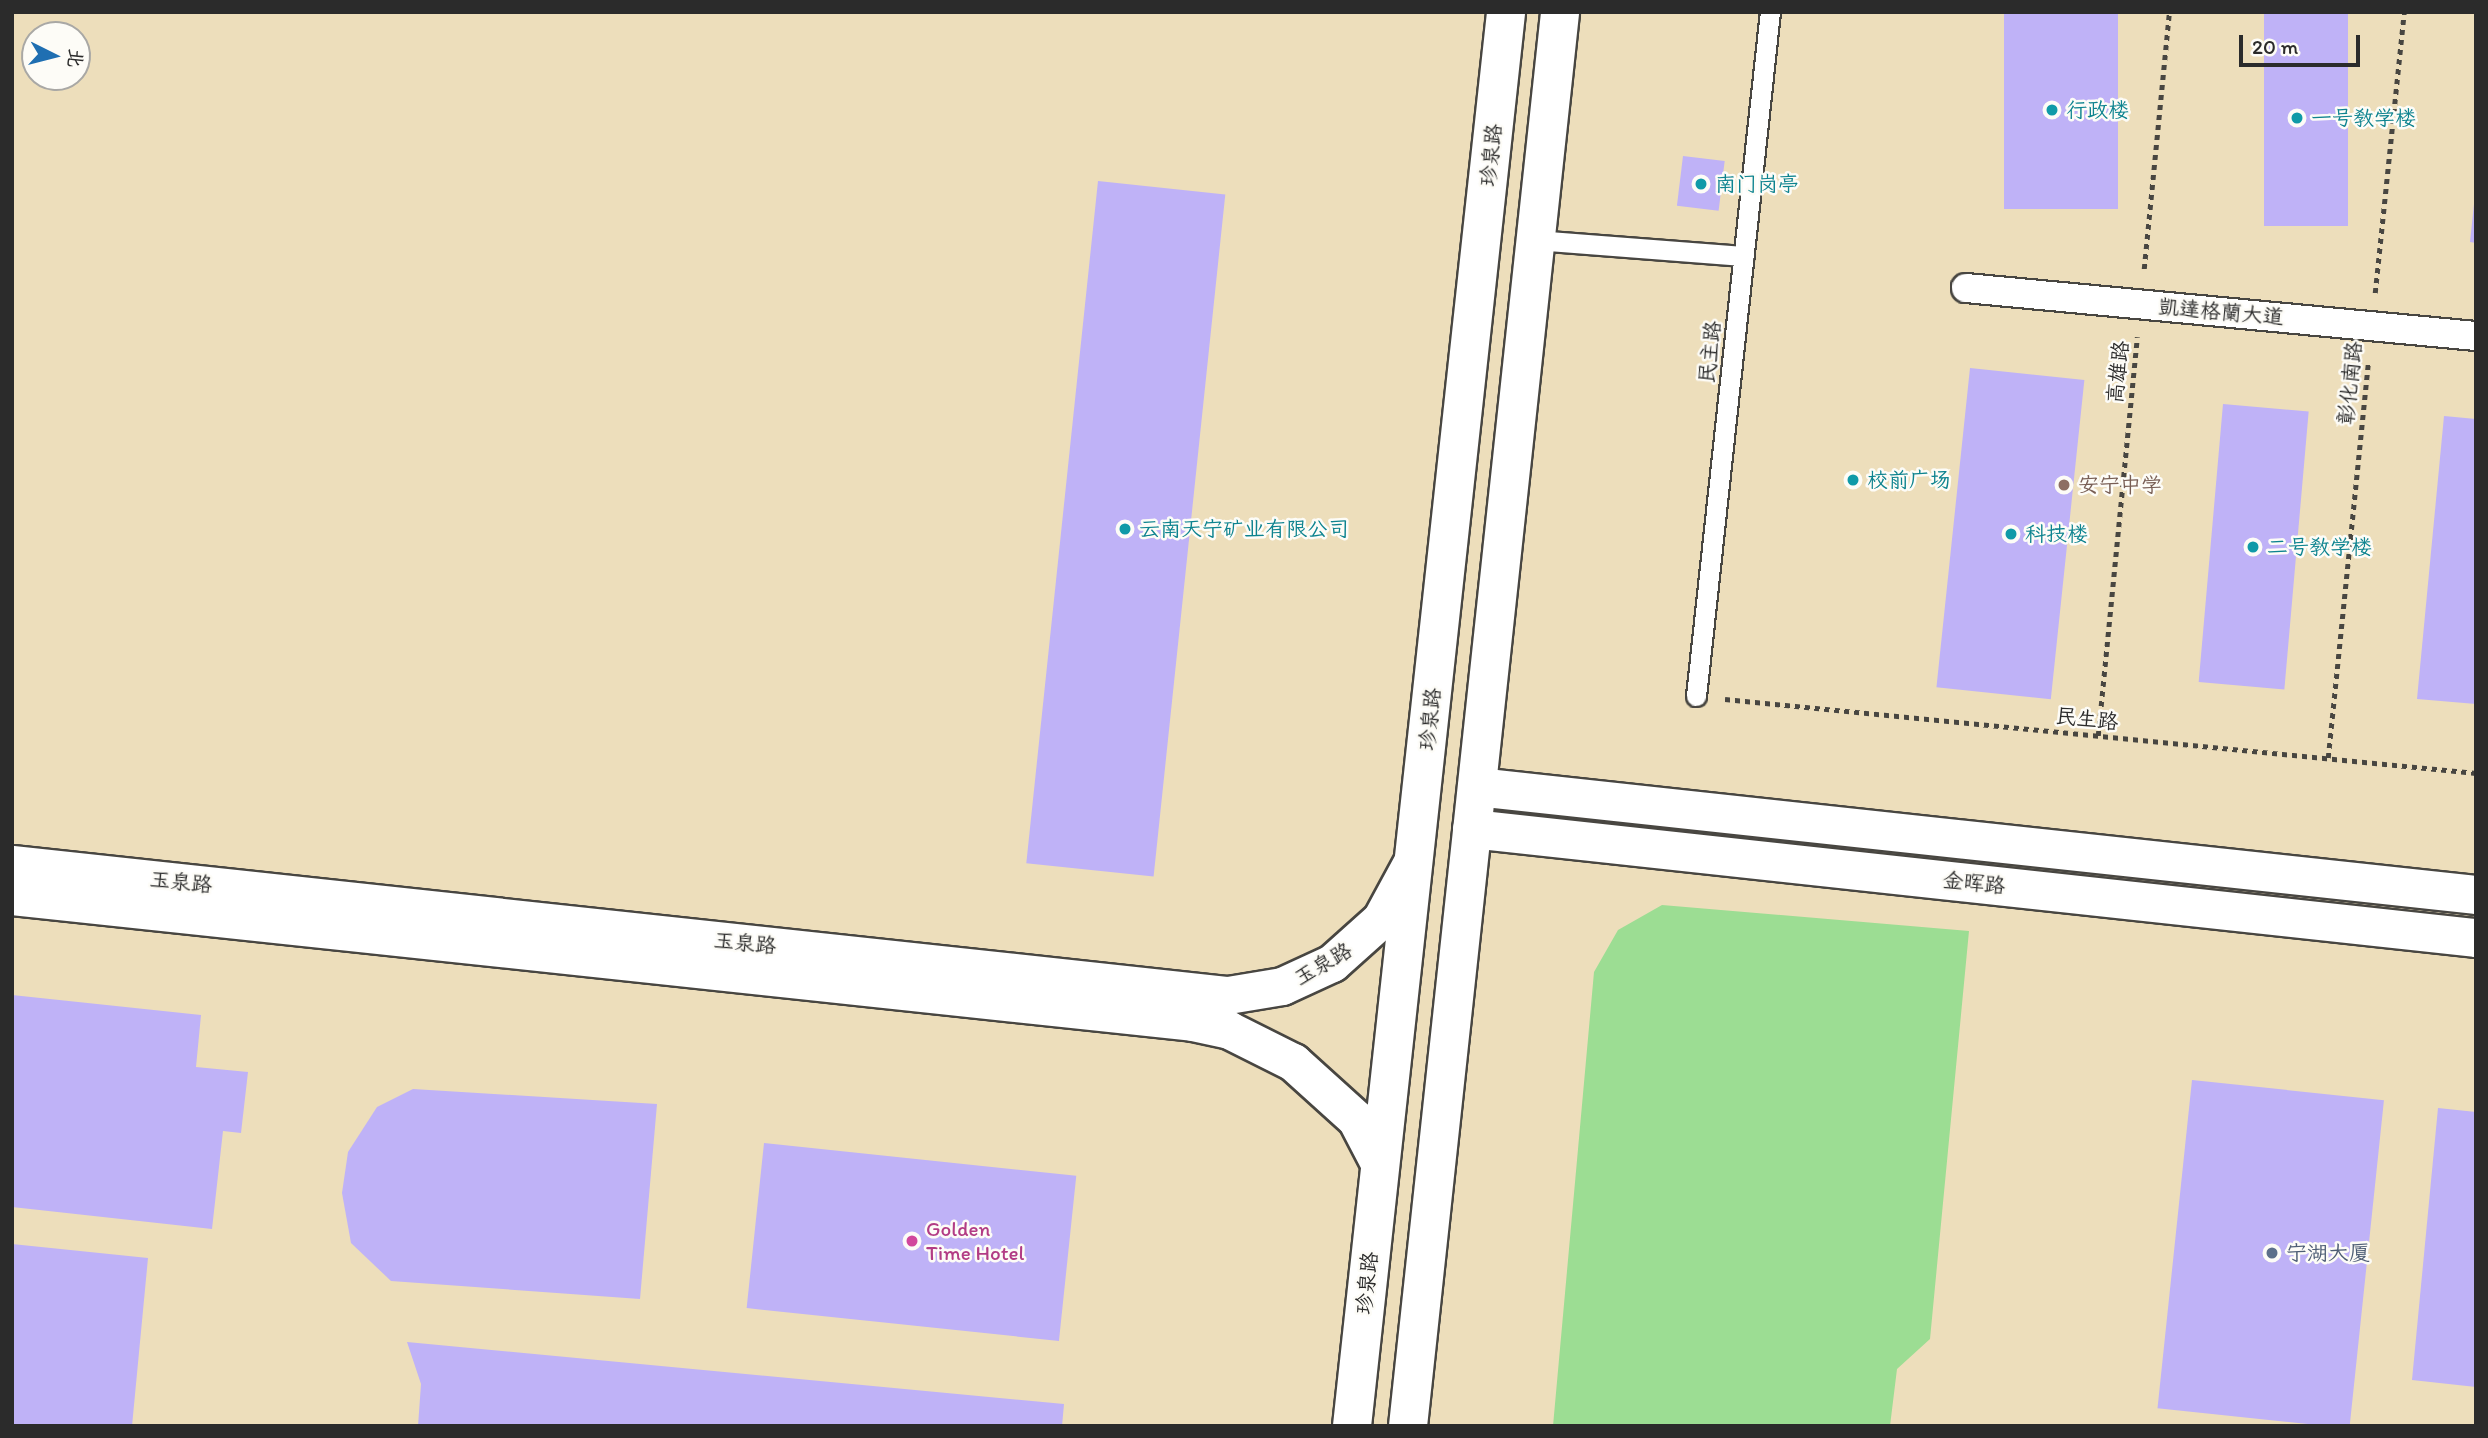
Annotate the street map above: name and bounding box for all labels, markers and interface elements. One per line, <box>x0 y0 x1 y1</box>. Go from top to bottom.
north arrow <box>21 21 91 91</box>
scale bar <box>2243 21 2364 65</box>
text: 20 m <box>2252 34 2298 59</box>
text: 北 <box>63 47 88 69</box>
place label: 行政楼 <box>2066 97 2129 123</box>
marker: 行政楼 <box>2044 102 2060 118</box>
place label: 一号教学楼 <box>2311 105 2416 131</box>
marker: 一号教学楼 <box>2289 110 2305 126</box>
street label: 珍泉路 <box>1475 122 1507 188</box>
place label: 南门岗亭 <box>1715 171 1799 197</box>
marker: 南门岗亭 <box>1693 176 1709 192</box>
street label: 凱達格蘭大道 <box>2157 294 2285 330</box>
street label: 民主路 <box>1694 319 1726 385</box>
street label: 高雄路 <box>2102 339 2134 405</box>
street label: 彰化南路 <box>2333 340 2367 426</box>
place label: 校前广场 <box>1867 467 1951 493</box>
marker: 校前广场 <box>1845 472 1861 488</box>
place label: 安宁中学 <box>2078 472 2162 498</box>
marker: 安宁中学 <box>2056 477 2072 493</box>
place label: 云南天宁矿业有限公司 <box>1139 516 1349 542</box>
marker: 云南天宁矿业有限公司 <box>1117 521 1133 537</box>
place label: 科技楼 <box>2025 521 2088 547</box>
marker: 科技楼 <box>2003 526 2019 542</box>
place label: 二号教学楼 <box>2267 534 2372 560</box>
marker: 二号教学楼 <box>2245 539 2261 555</box>
street label: 珍泉路 <box>1414 686 1446 752</box>
street label: 民生路 <box>2054 703 2120 735</box>
street label: 玉泉路 <box>148 866 214 898</box>
street label: 金晖路 <box>1941 867 2007 899</box>
street label: 玉泉路 <box>712 927 778 959</box>
street label: 玉泉路 <box>1289 937 1357 991</box>
place label: Golden Time Hotel <box>926 1216 1025 1266</box>
marker: Golden Time Hotel <box>904 1233 920 1249</box>
place label: 宁湖大厦 <box>2286 1240 2370 1266</box>
marker: 宁湖大厦 <box>2264 1245 2280 1261</box>
street label: 珍泉路 <box>1351 1250 1383 1316</box>

